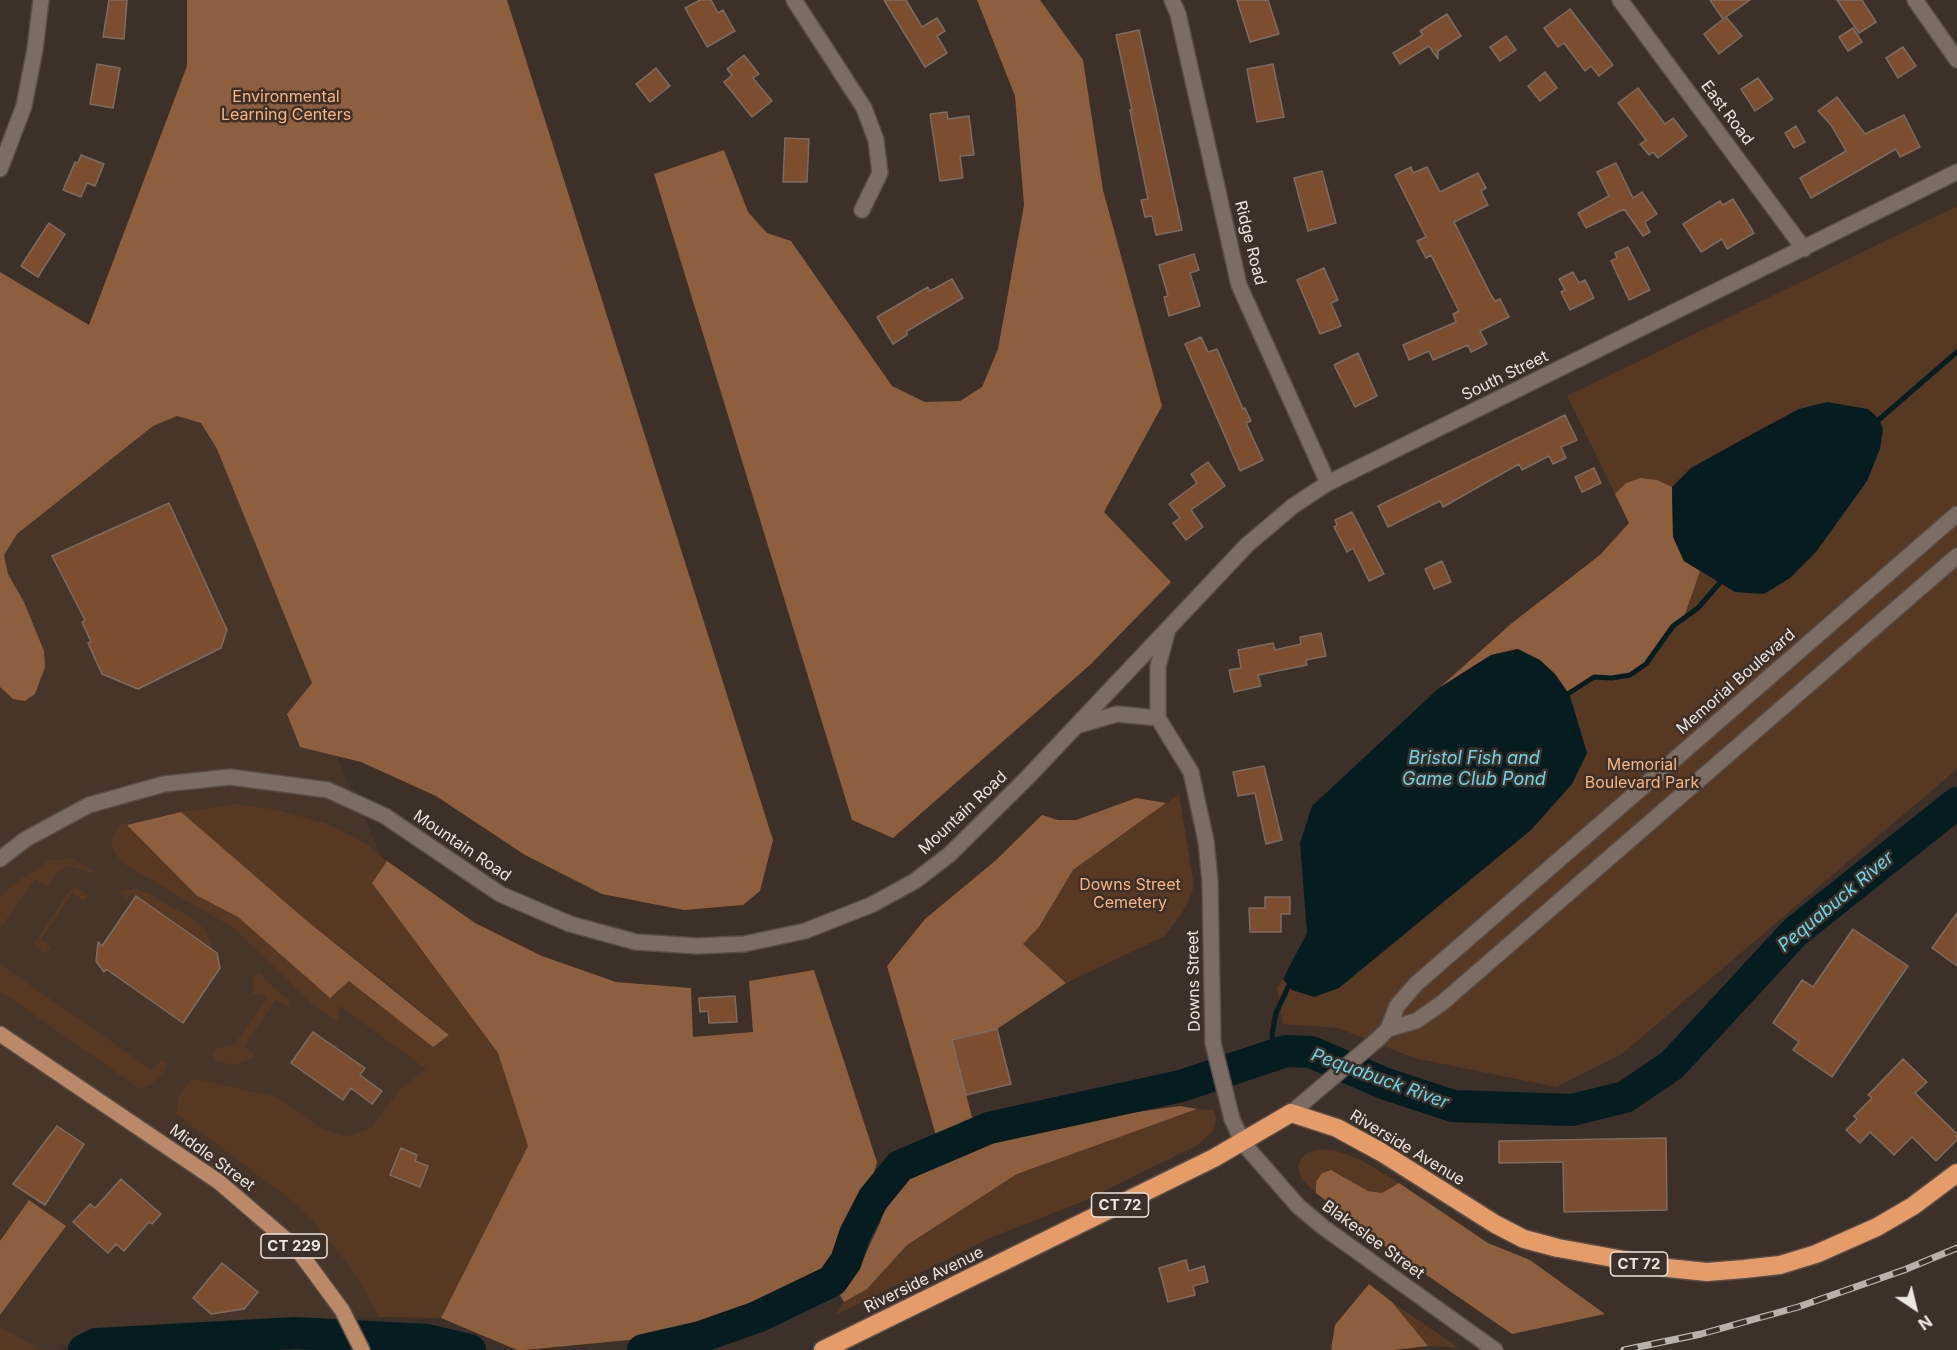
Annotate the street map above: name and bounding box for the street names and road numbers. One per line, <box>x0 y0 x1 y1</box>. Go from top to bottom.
street label: East Road <box>1697 77 1757 149</box>
street label: Ridge Road <box>1230 199 1270 287</box>
street label: South Street <box>1459 347 1551 405</box>
street label: Memorial Boulevard <box>1673 625 1799 739</box>
street label: Mountain Road <box>915 767 1011 859</box>
street label: Mountain Road <box>410 806 514 886</box>
street label: Downs Street <box>1184 930 1204 1032</box>
street label: Riverside Avenue <box>1346 1106 1468 1190</box>
street label: Middle Street <box>166 1121 258 1195</box>
road number: CT 72 <box>1092 1193 1148 1217</box>
street label: Blakeslee Street <box>1318 1196 1428 1284</box>
road number: CT 229 <box>261 1234 327 1258</box>
street label: Riverside Avenue <box>861 1243 987 1317</box>
road number: CT 72 <box>1610 1252 1668 1276</box>

